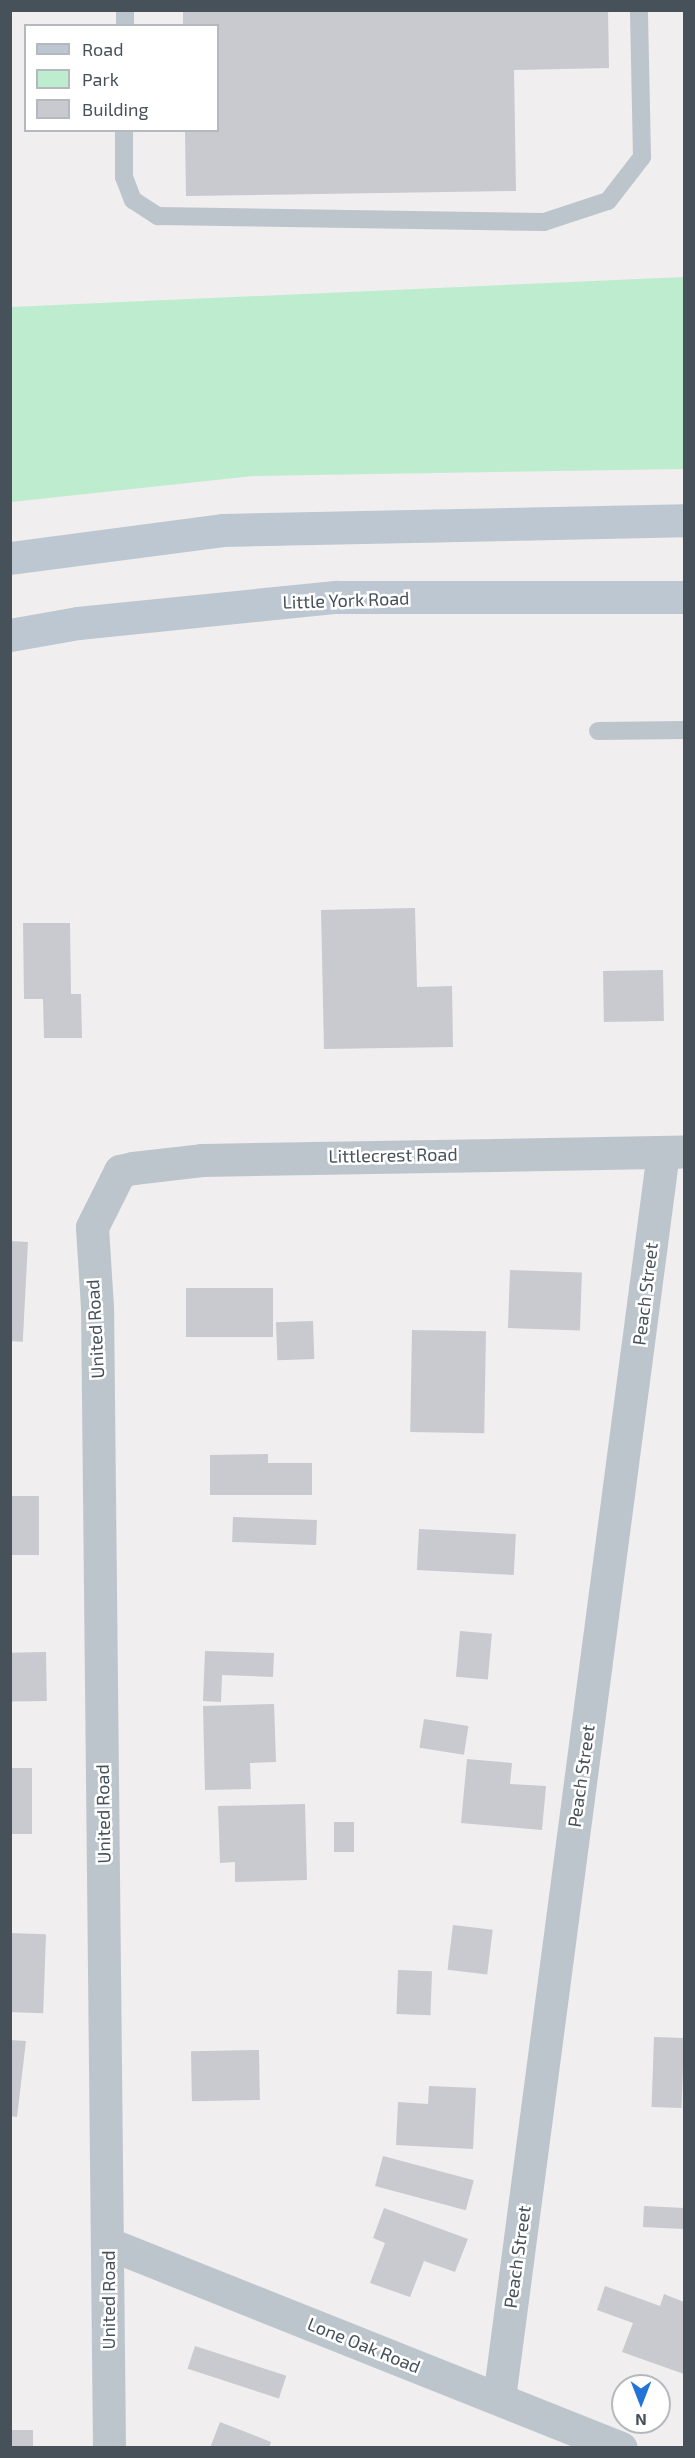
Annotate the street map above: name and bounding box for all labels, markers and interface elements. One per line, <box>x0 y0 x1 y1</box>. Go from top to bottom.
legend <box>24 24 219 132</box>
text: Road <box>82 38 123 60</box>
text: Park <box>82 68 119 90</box>
text: Building <box>82 98 149 120</box>
street label: Little York Road <box>282 587 410 613</box>
street label: Littlecrest Road <box>328 1143 458 1167</box>
street label: Peach Street <box>628 1241 662 1347</box>
street label: United Road <box>82 1279 108 1379</box>
street label: Peach Street <box>563 1723 599 1829</box>
street label: United Road <box>91 1764 115 1864</box>
street label: Peach Street <box>499 2204 535 2310</box>
street label: United Road <box>97 2250 119 2350</box>
street label: Lone Oak Road <box>304 2312 424 2378</box>
north arrow <box>611 2374 671 2434</box>
text: N <box>635 2411 647 2430</box>

